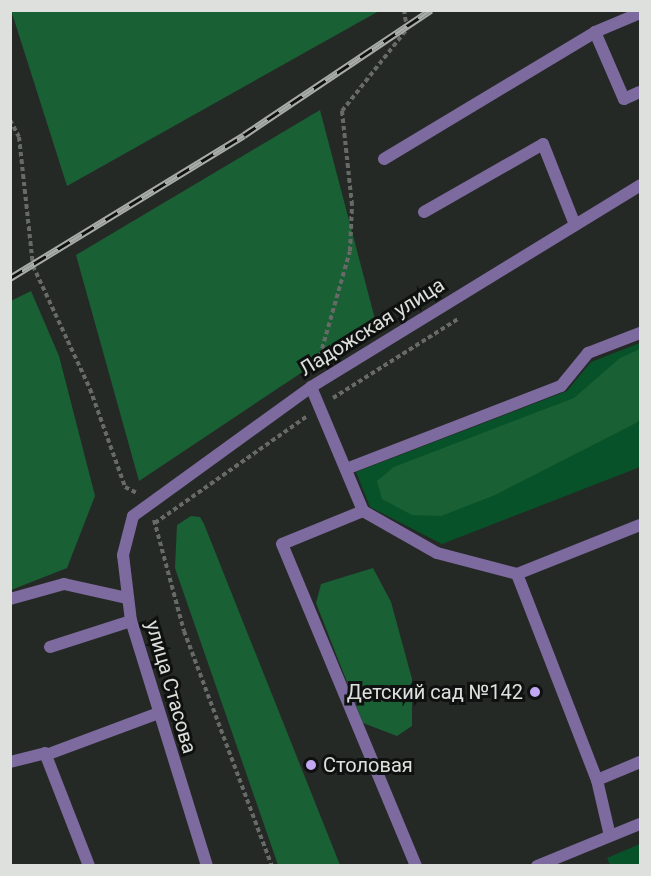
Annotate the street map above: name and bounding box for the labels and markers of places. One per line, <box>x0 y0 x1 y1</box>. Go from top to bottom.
place label: Детский сад №142 <box>347 680 523 704</box>
marker: Детский сад №142 <box>528 685 542 699</box>
place label: Столовая <box>323 753 413 777</box>
marker: Столовая <box>304 758 318 772</box>

